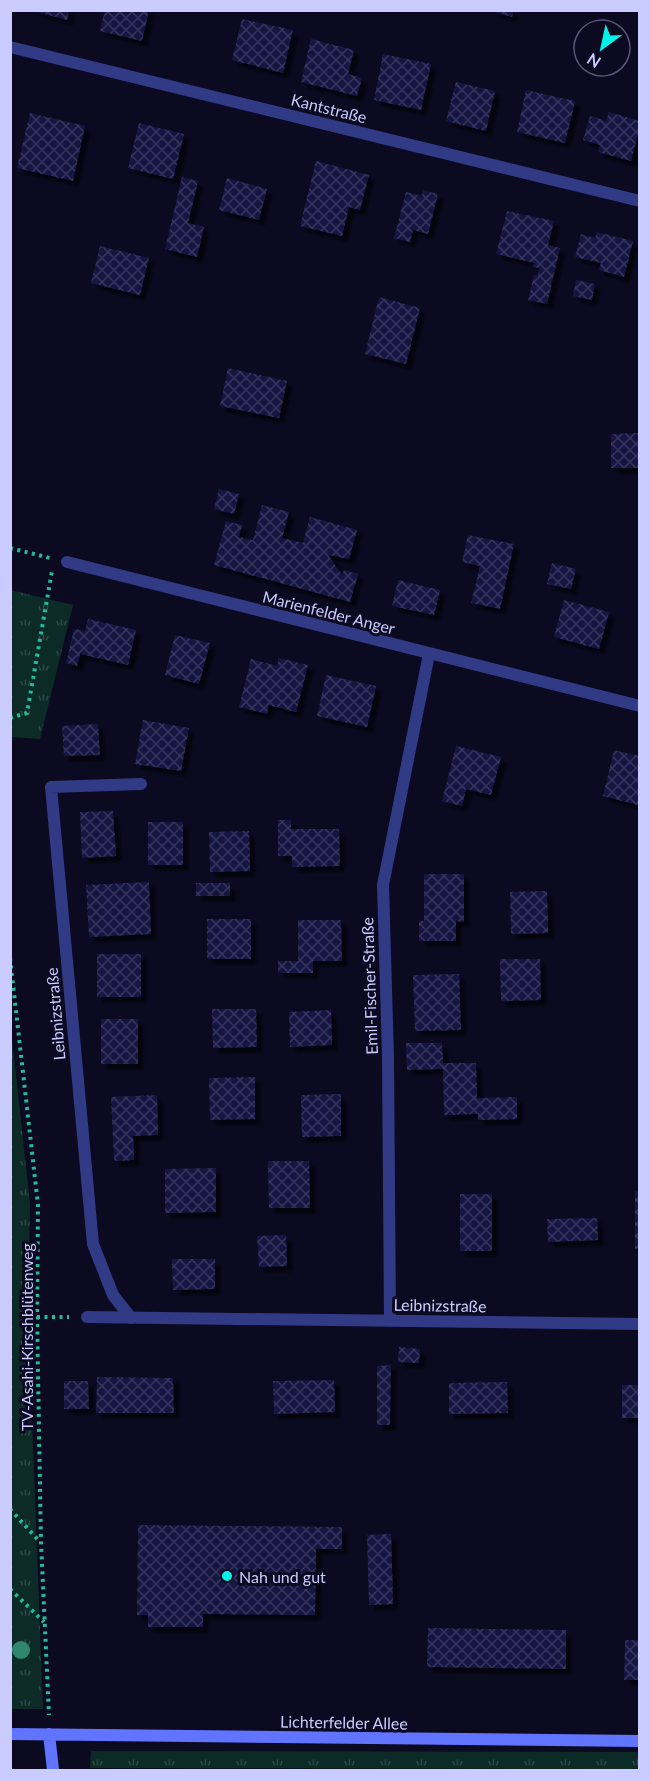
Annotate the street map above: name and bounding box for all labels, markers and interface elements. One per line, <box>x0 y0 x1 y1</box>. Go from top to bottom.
north arrow <box>572 18 632 78</box>
text: N <box>583 50 604 72</box>
street label: Kantstraße <box>289 89 369 127</box>
street label: Marienfelder Anger <box>261 586 397 638</box>
street label: Emil-Fischer-Straße <box>357 917 381 1055</box>
street label: Leibnizstraße <box>41 967 69 1061</box>
street label: TV-Asahi-Kirschblütenweg <box>17 1243 36 1431</box>
street label: Leibnizstraße <box>393 1295 487 1315</box>
place label: Nah und gut <box>239 1567 326 1586</box>
marker: Nah und gut <box>220 1569 234 1583</box>
street label: Lichterfelder Allee <box>280 1711 408 1733</box>

